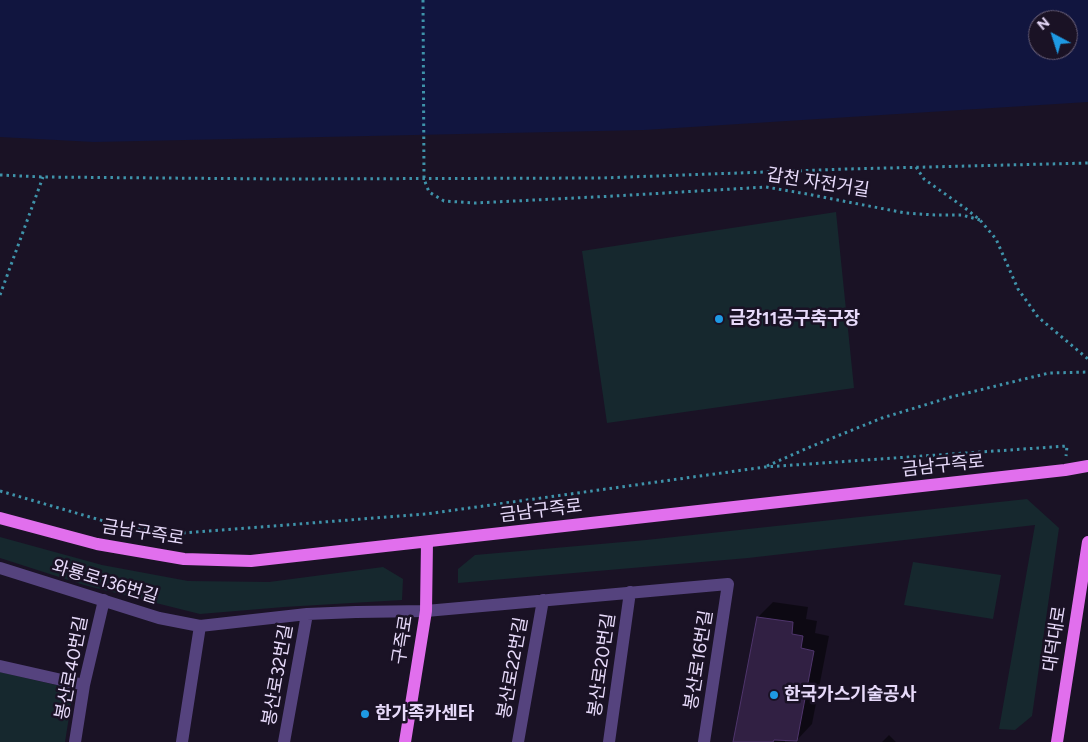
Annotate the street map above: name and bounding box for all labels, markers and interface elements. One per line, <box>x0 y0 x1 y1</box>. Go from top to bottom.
north arrow <box>1028 10 1078 60</box>
text: N <box>1034 14 1053 34</box>
street label: 갑천 자전거길 <box>765 164 871 202</box>
place label: 금강11공구축구장 <box>729 308 860 330</box>
marker: 금강11공구축구장 <box>713 313 725 325</box>
street label: 금남구즉로 <box>901 451 985 481</box>
street label: 금남구즉로 <box>499 495 583 527</box>
street label: 금남구즉로 <box>100 516 186 550</box>
street label: 와룡로136번길 <box>49 556 161 608</box>
street label: 대덕대로 <box>1039 605 1071 673</box>
street label: 봉산로16번길 <box>680 609 718 711</box>
street label: 봉산로20번길 <box>584 612 620 718</box>
street label: 봉산로40번길 <box>51 614 93 722</box>
street label: 구즉로 <box>388 614 418 666</box>
street label: 봉산로22번길 <box>493 615 533 721</box>
street label: 봉산로32번길 <box>258 623 298 727</box>
place label: 한국가스기술공사 <box>784 684 916 706</box>
marker: 한국가스기술공사 <box>768 689 780 701</box>
place label: 한가족카센타 <box>375 703 474 725</box>
marker: 한가족카센타 <box>359 708 371 720</box>

